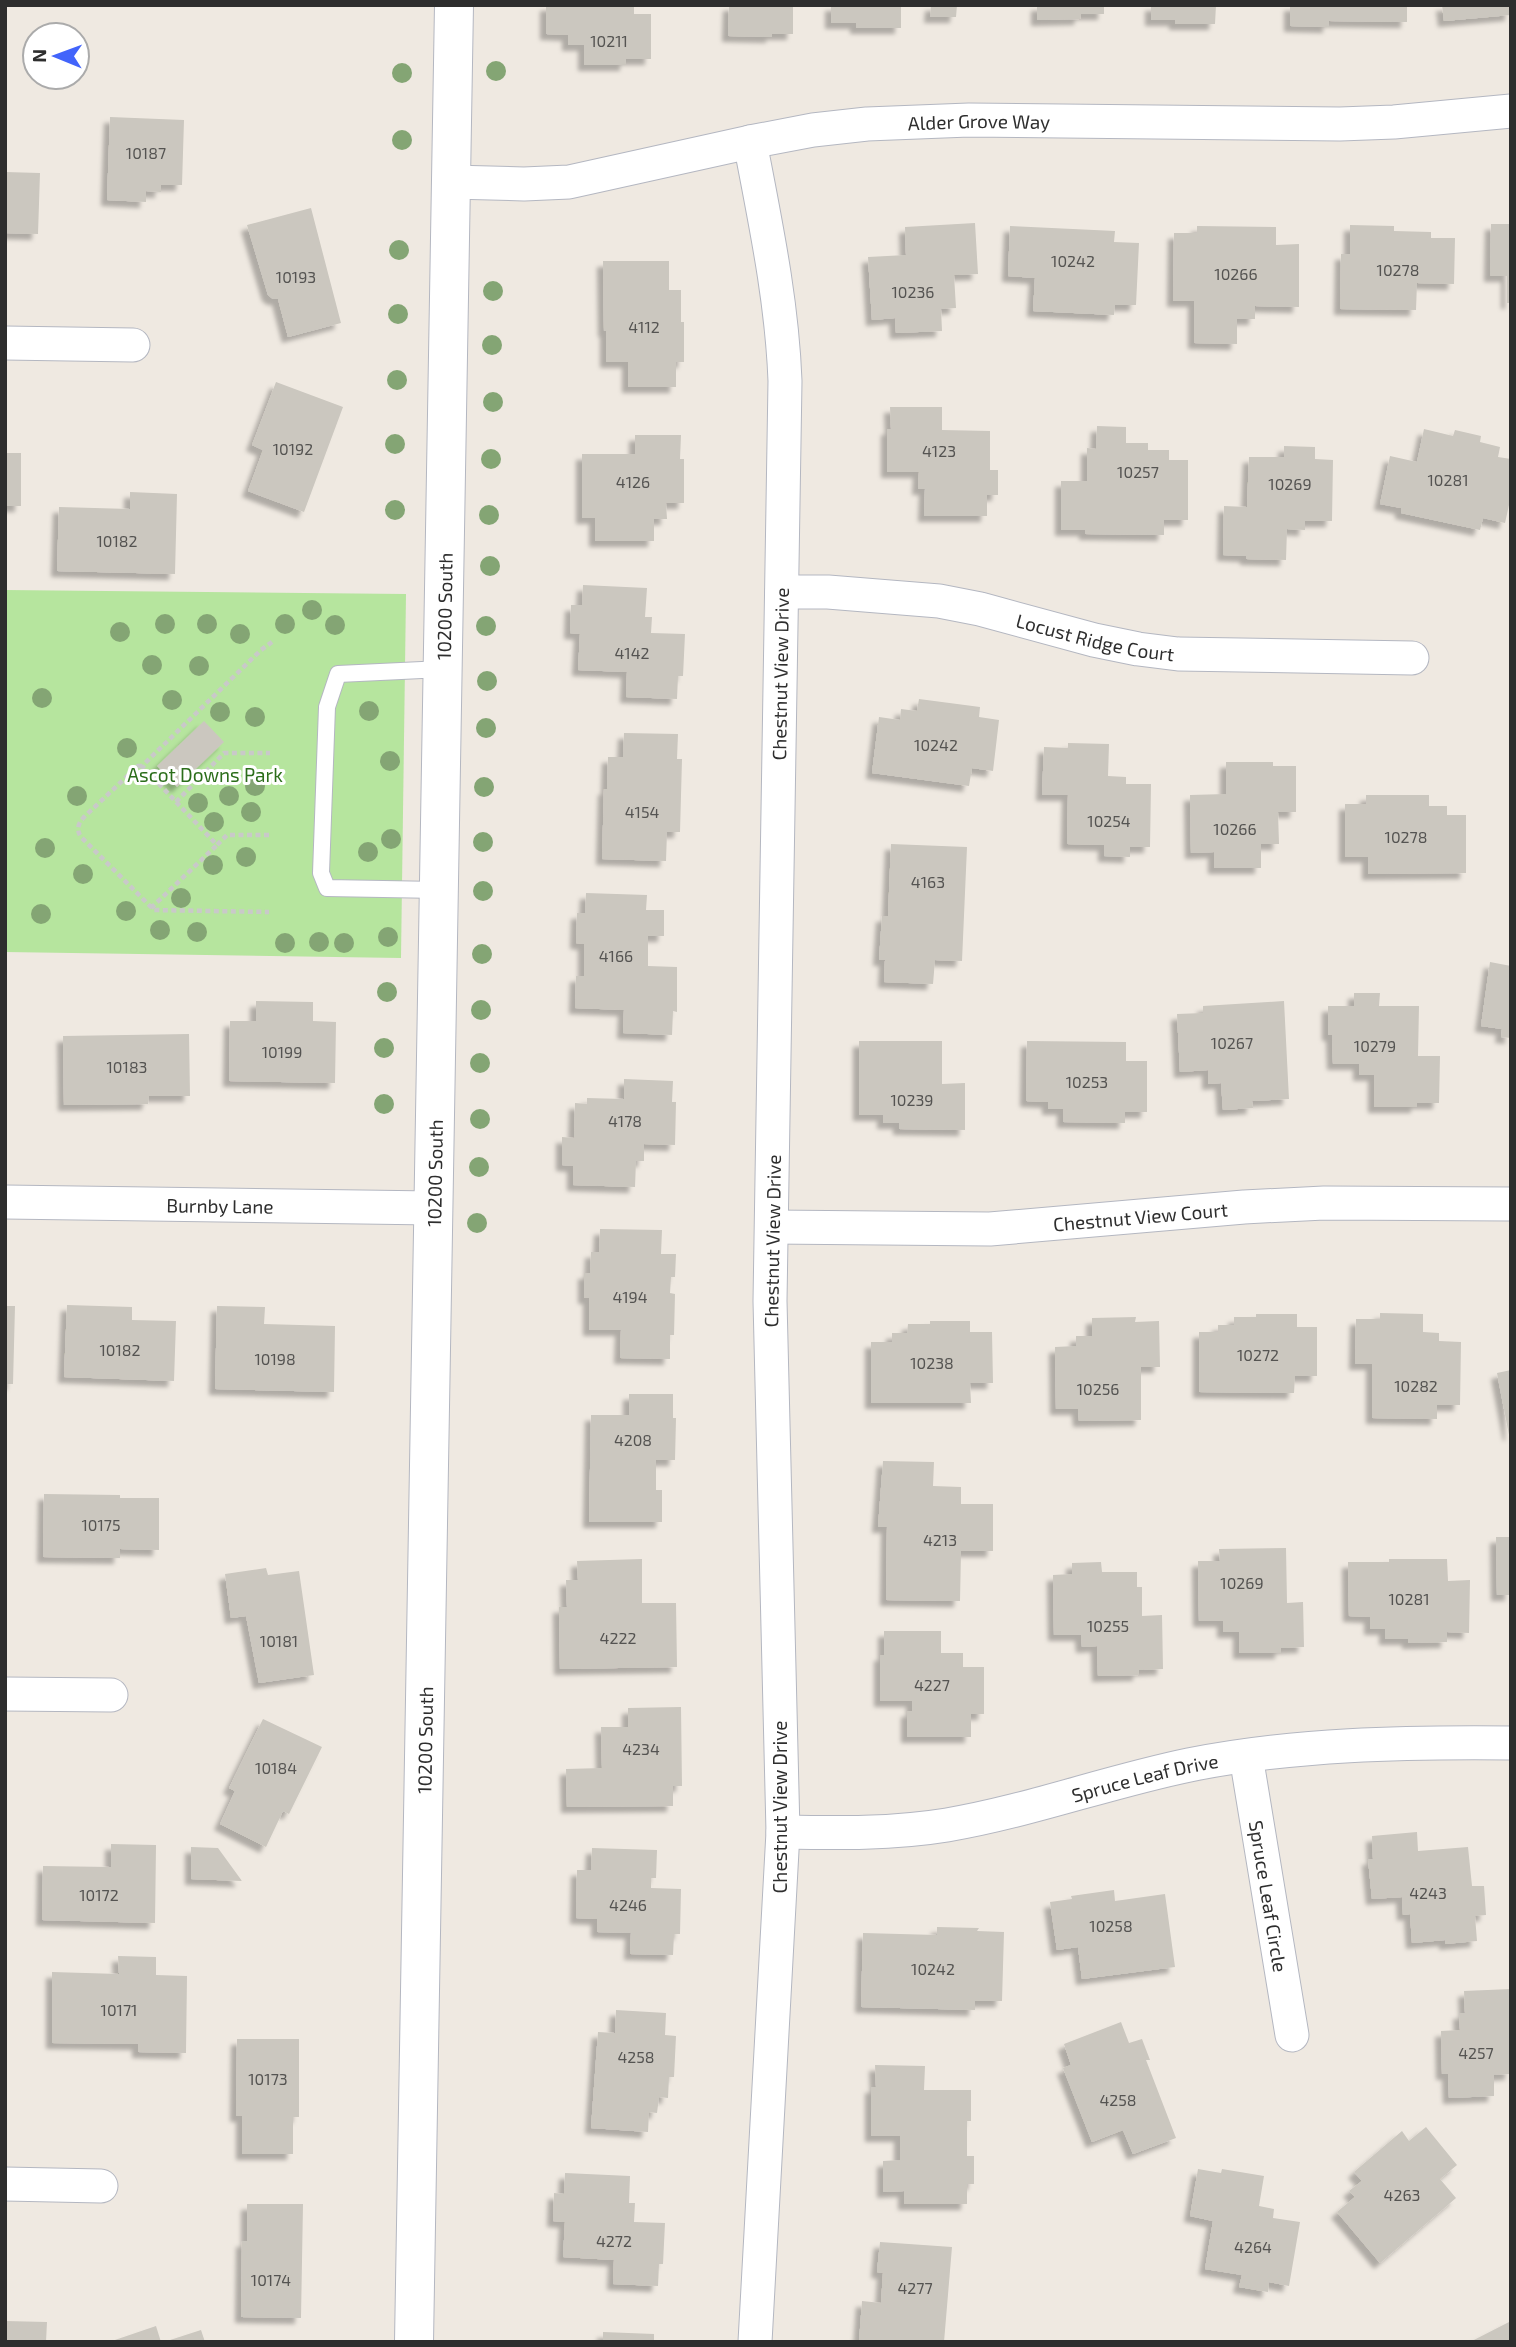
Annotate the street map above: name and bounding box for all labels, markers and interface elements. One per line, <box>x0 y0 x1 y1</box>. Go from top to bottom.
north arrow <box>21 21 91 91</box>
house number: 10211 <box>590 31 628 50</box>
text: N <box>27 49 50 63</box>
street label: Alder Grove Way <box>907 108 1050 134</box>
house number: 10187 <box>126 143 166 162</box>
house number: 10242 <box>1051 251 1095 270</box>
house number: 10278 <box>1377 260 1419 279</box>
house number: 10266 <box>1214 264 1258 283</box>
house number: 10193 <box>276 267 316 286</box>
house number: 10236 <box>891 282 935 301</box>
house number: 4112 <box>628 317 660 336</box>
house number: 10192 <box>273 439 313 458</box>
house number: 4123 <box>922 441 956 460</box>
house number: 10257 <box>1117 462 1159 481</box>
house number: 10281 <box>1427 470 1469 489</box>
house number: 4126 <box>616 472 650 491</box>
house number: 10269 <box>1268 474 1312 493</box>
house number: 10182 <box>96 531 138 550</box>
street label: 10200 South <box>431 552 456 660</box>
street label: Chestnut View Drive <box>767 587 793 761</box>
street label: Locust Ridge Court <box>1014 608 1176 665</box>
house number: 4142 <box>614 643 650 662</box>
house number: 10242 <box>914 735 958 754</box>
park label: Ascot Downs Park <box>127 763 283 786</box>
house number: 4154 <box>625 802 659 821</box>
house number: 10254 <box>1087 811 1131 830</box>
house number: 10266 <box>1213 819 1257 838</box>
house number: 10278 <box>1385 827 1427 846</box>
house number: 4163 <box>911 872 945 891</box>
house number: 4166 <box>599 946 633 965</box>
house number: 10267 <box>1211 1033 1253 1052</box>
house number: 10279 <box>1354 1036 1396 1055</box>
house number: 10199 <box>262 1042 302 1061</box>
house number: 10183 <box>107 1057 148 1076</box>
house number: 10253 <box>1066 1072 1108 1091</box>
house number: 10239 <box>890 1090 934 1109</box>
house number: 4178 <box>608 1111 642 1130</box>
street label: 10200 South <box>422 1119 446 1227</box>
street label: Chestnut View Drive <box>759 1154 785 1328</box>
street label: Burnby Lane <box>166 1193 274 1217</box>
street label: Chestnut View Court <box>1052 1197 1229 1235</box>
house number: 4194 <box>612 1287 648 1306</box>
house number: 10182 <box>99 1340 141 1359</box>
house number: 10272 <box>1237 1345 1279 1364</box>
house number: 10198 <box>254 1349 296 1368</box>
house number: 10238 <box>910 1353 954 1372</box>
house number: 10282 <box>1394 1376 1438 1395</box>
house number: 10256 <box>1077 1379 1119 1398</box>
house number: 4208 <box>614 1430 652 1449</box>
house number: 10175 <box>81 1515 121 1534</box>
house number: 4213 <box>923 1530 957 1549</box>
house number: 10269 <box>1220 1573 1264 1592</box>
house number: 10281 <box>1388 1589 1430 1608</box>
house number: 10255 <box>1087 1616 1129 1635</box>
house number: 4222 <box>600 1628 636 1647</box>
house number: 10181 <box>260 1631 298 1650</box>
house number: 4227 <box>914 1675 950 1694</box>
street label: 10200 South <box>412 1686 437 1794</box>
street label: Chestnut View Drive <box>768 1721 791 1893</box>
house number: 4234 <box>622 1739 660 1758</box>
street label: Spruce Leaf Drive <box>1069 1748 1220 1806</box>
house number: 10184 <box>255 1758 297 1777</box>
street label: Spruce Leaf Circle <box>1245 1819 1293 1974</box>
house number: 4243 <box>1409 1883 1447 1902</box>
house number: 10172 <box>79 1885 119 1904</box>
house number: 4246 <box>609 1895 647 1914</box>
house number: 10258 <box>1089 1916 1133 1935</box>
house number: 10242 <box>911 1959 955 1978</box>
house number: 10171 <box>101 2000 137 2019</box>
house number: 4257 <box>1458 2043 1494 2062</box>
house number: 4258 <box>617 2047 655 2066</box>
house number: 10173 <box>248 2069 288 2088</box>
house number: 4258 <box>1099 2090 1137 2109</box>
house number: 4263 <box>1384 2185 1420 2204</box>
house number: 4272 <box>596 2231 632 2250</box>
house number: 4264 <box>1234 2237 1272 2256</box>
house number: 10174 <box>251 2270 291 2289</box>
house number: 4277 <box>897 2278 933 2297</box>

